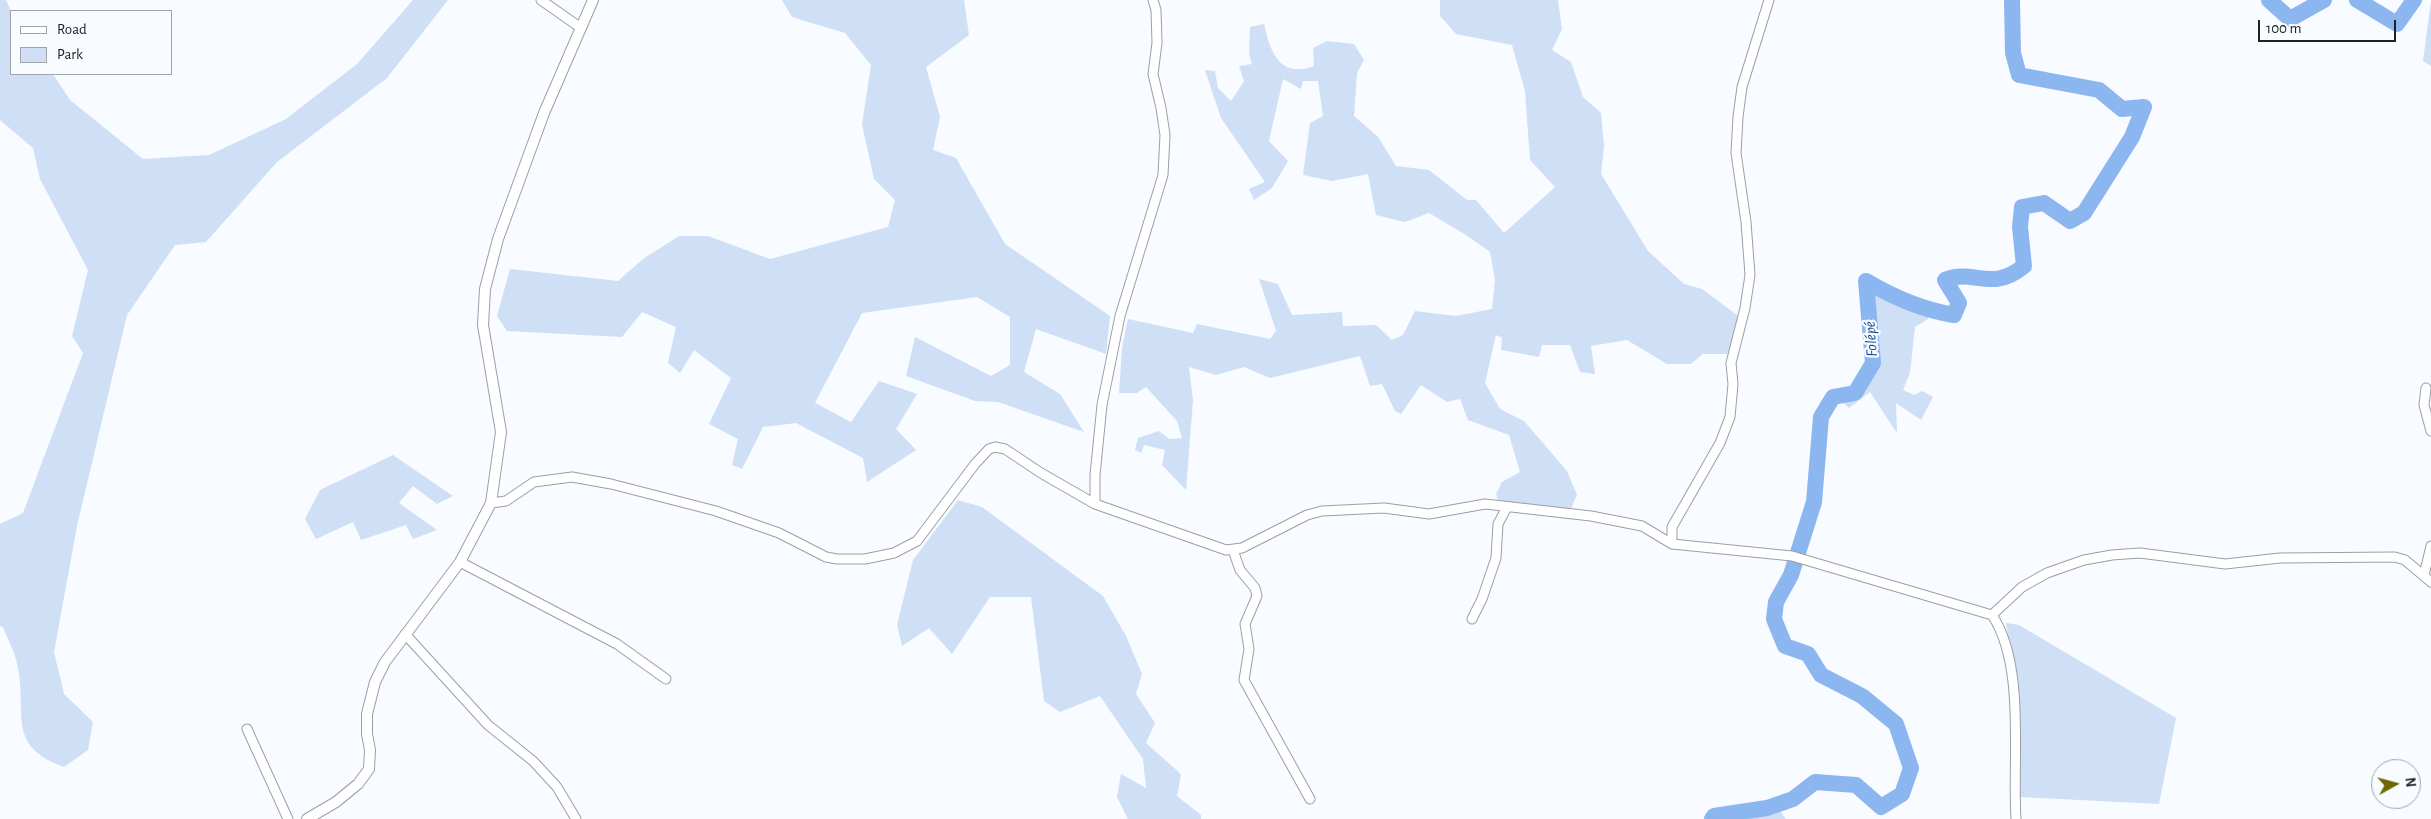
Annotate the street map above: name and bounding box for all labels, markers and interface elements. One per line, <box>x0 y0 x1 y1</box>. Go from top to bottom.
legend <box>10 10 172 75</box>
scale bar <box>2261 10 2398 42</box>
text: 100 m <box>2266 21 2301 36</box>
text: Road <box>57 22 87 37</box>
text: Park <box>57 47 83 62</box>
water label: Folépé <box>1860 321 1882 357</box>
north arrow <box>2371 759 2421 809</box>
text: N <box>2402 777 2417 788</box>

